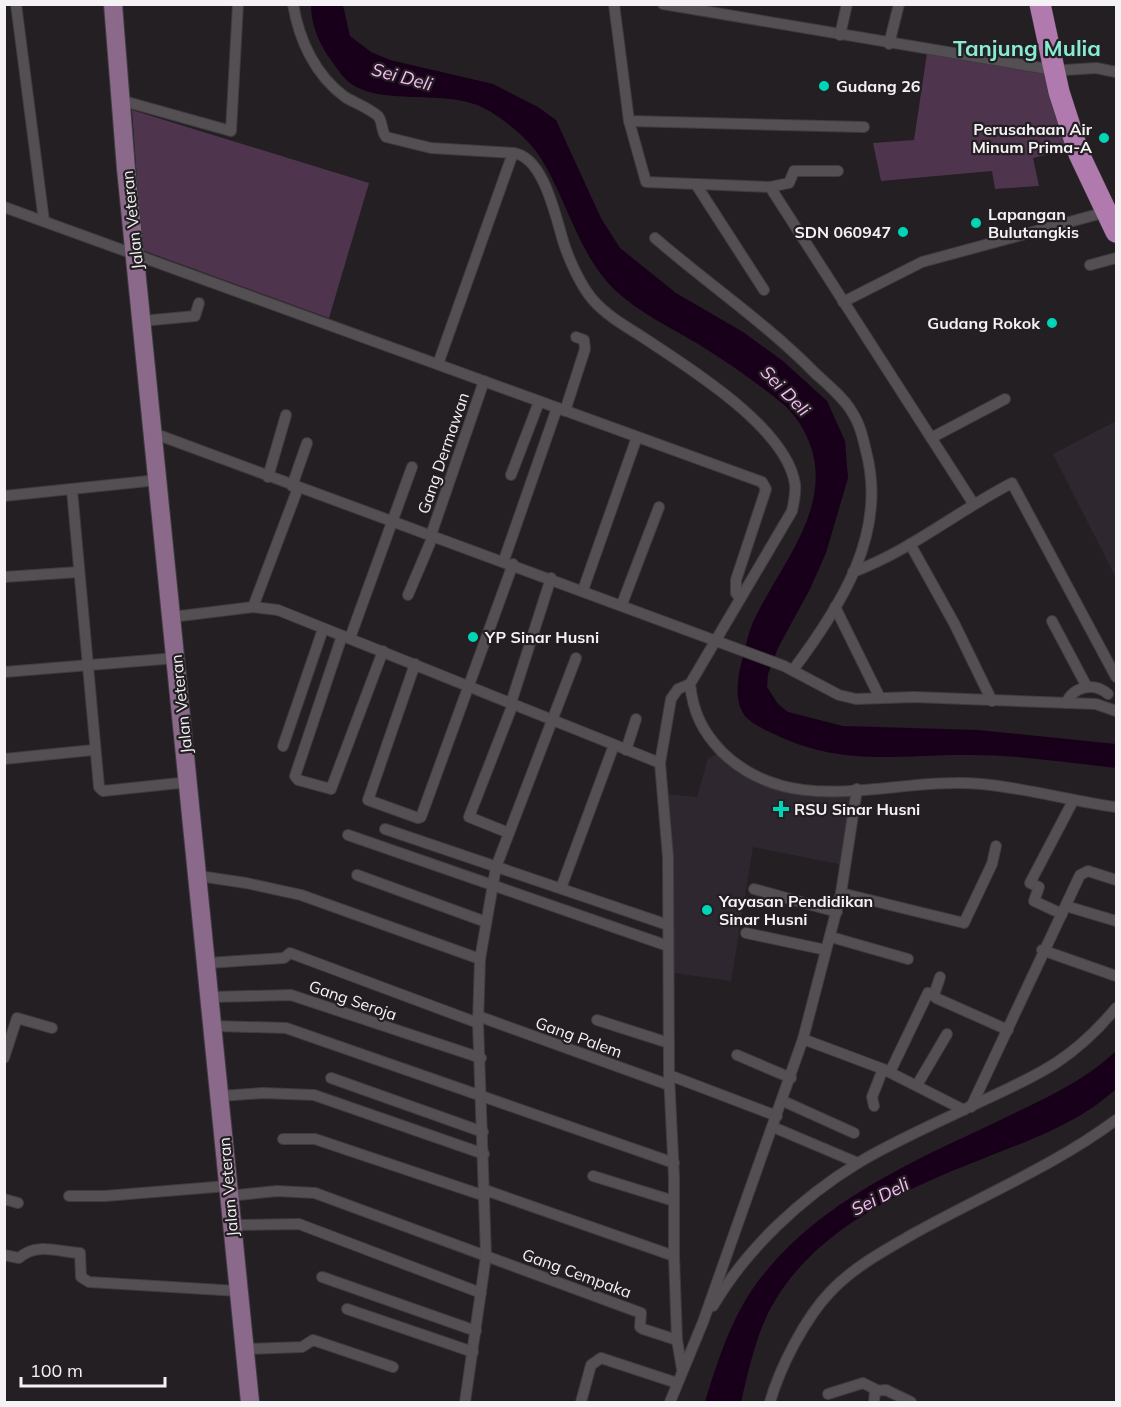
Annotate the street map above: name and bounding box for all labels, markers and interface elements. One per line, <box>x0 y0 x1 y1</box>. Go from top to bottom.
district label: Tanjung Mulia <box>953 34 1101 62</box>
water label: Sei Deli <box>369 57 436 96</box>
place label: Gudang 26 <box>836 76 921 96</box>
marker: Gudang 26 <box>817 79 831 93</box>
place label: Perusahaan Air Minum Prima-A <box>972 119 1093 157</box>
marker: Perusahaan Air Minum Prima-A <box>1097 131 1111 145</box>
street label: Jalan Veteran <box>117 169 147 271</box>
place label: Lapangan Bulutangkis <box>988 204 1079 242</box>
marker: Lapangan Bulutangkis <box>969 216 983 230</box>
place label: SDN 060947 <box>794 222 891 242</box>
marker: SDN 060947 <box>896 225 910 239</box>
place label: Gudang Rokok <box>927 313 1041 333</box>
marker: Gudang Rokok <box>1045 316 1059 330</box>
water label: Sei Deli <box>756 360 816 421</box>
street label: Gang Dermawan <box>413 390 473 516</box>
place label: YP Sinar Husni <box>484 627 599 647</box>
marker: YP Sinar Husni <box>466 630 480 644</box>
street label: Jalan Veteran <box>166 653 196 755</box>
place label: RSU Sinar Husni <box>794 799 920 819</box>
marker: RSU Sinar Husni <box>772 800 790 818</box>
place label: Yayasan Pendidikan Sinar Husni <box>718 891 873 929</box>
marker: Yayasan Pendidikan Sinar Husni <box>700 903 714 917</box>
street label: Gang Seroja <box>307 976 399 1024</box>
street label: Gang Palem <box>533 1012 625 1062</box>
street label: Jalan Veteran <box>214 1136 242 1238</box>
water label: Sei Deli <box>847 1172 913 1221</box>
street label: Gang Cempaka <box>520 1244 634 1302</box>
scale bar <box>21 1350 165 1388</box>
text: 100 m <box>30 1359 83 1382</box>

